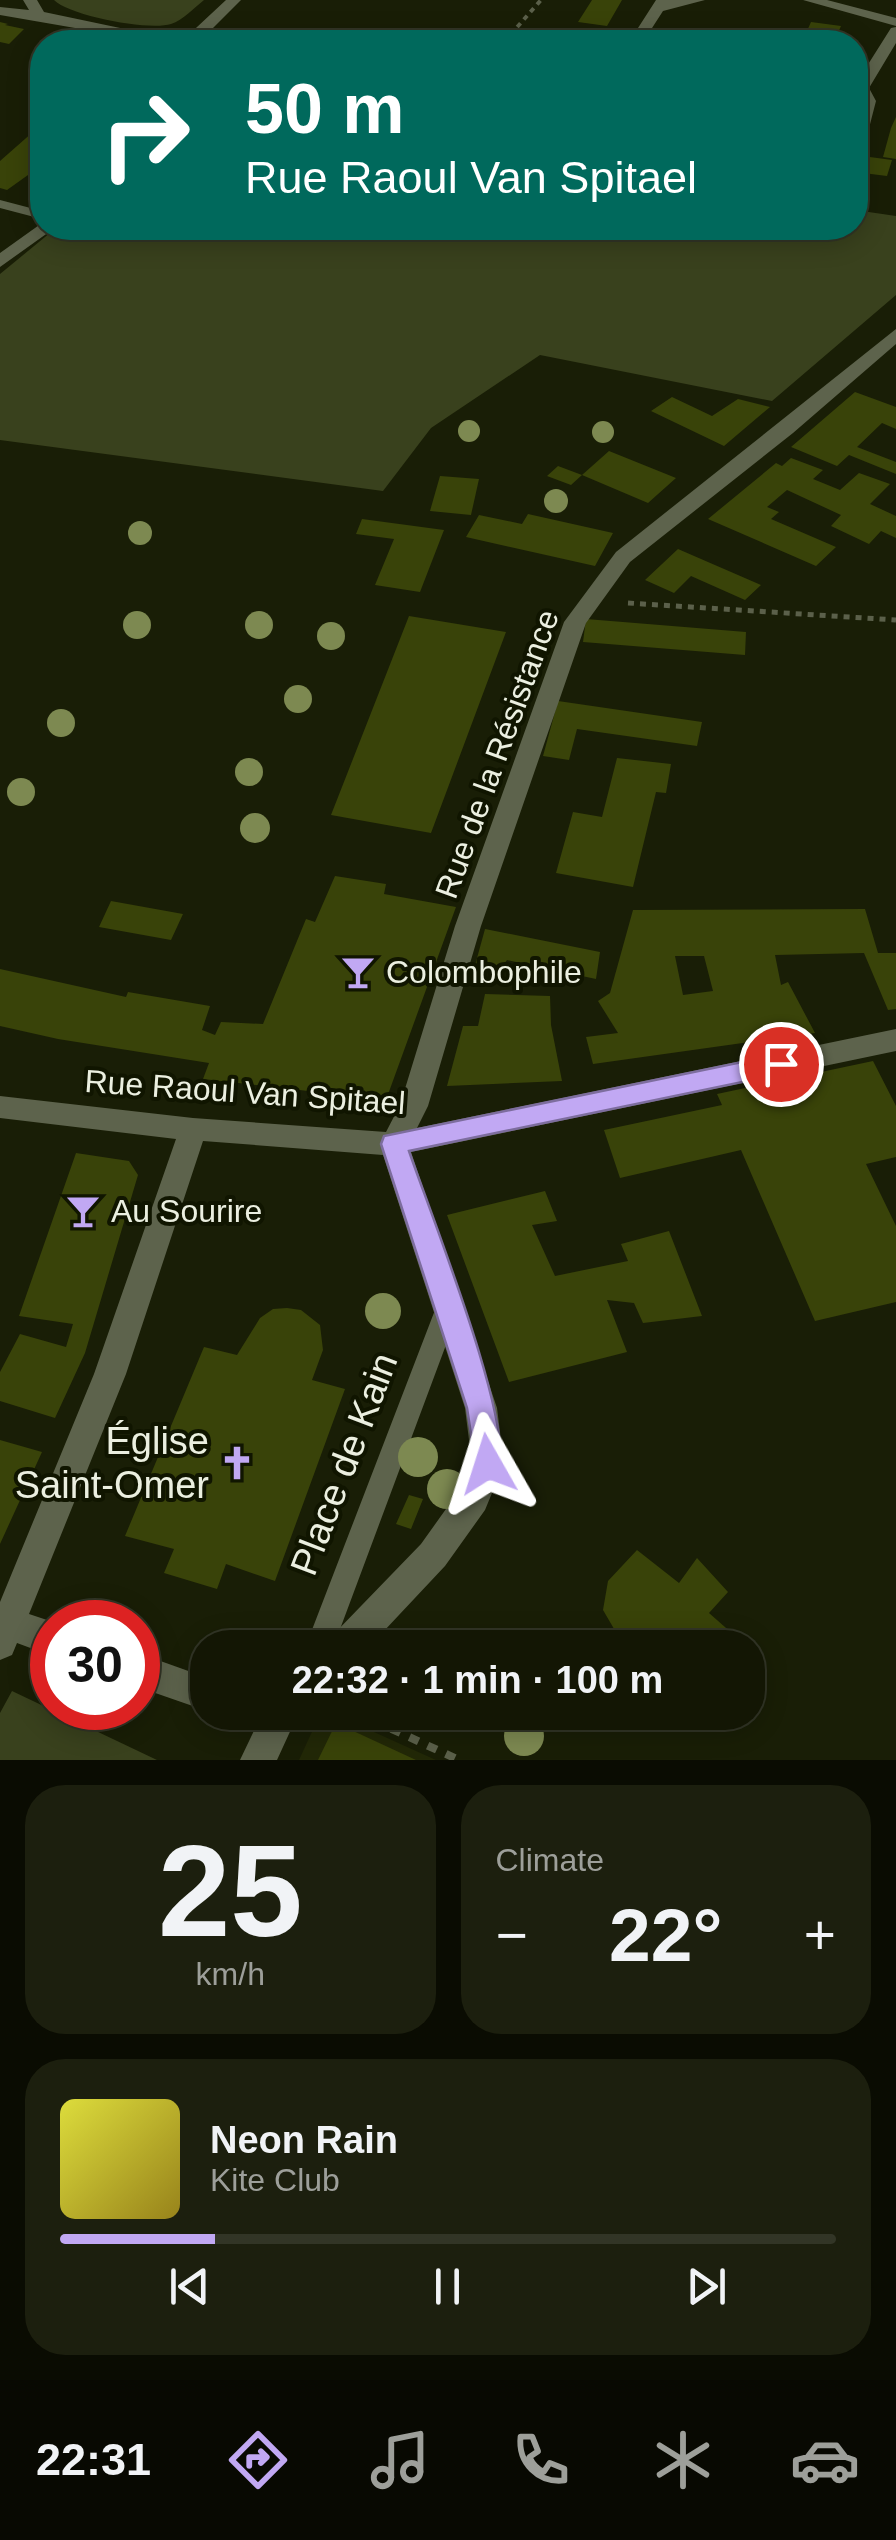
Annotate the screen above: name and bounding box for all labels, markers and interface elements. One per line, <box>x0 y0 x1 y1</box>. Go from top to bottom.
icon: right <box>80 70 210 200</box>
text: 50 m <box>245 70 405 148</box>
text: Rue Raoul Van Spitael <box>245 152 697 203</box>
street label: Rue de la Résistance <box>428 605 566 903</box>
bar icon: Colombophile <box>339 953 377 991</box>
place label: Colombophile <box>386 954 582 990</box>
pin <box>739 1022 824 1107</box>
icon: arrive <box>754 1037 809 1092</box>
street label: Rue Raoul Van Spitael <box>83 1063 407 1121</box>
bar icon: Au Sourire <box>64 1192 102 1230</box>
place label: Au Sourire <box>111 1193 262 1229</box>
street label: Place de Kain <box>282 1347 406 1581</box>
position arrow <box>436 1412 540 1516</box>
place label: Église Saint-Omer <box>15 1420 209 1506</box>
church icon: Église Saint-Omer <box>218 1444 256 1482</box>
speed limit sign: 30 <box>30 1600 160 1730</box>
text: 22:32 · 1 min · 100 m <box>292 1659 663 1701</box>
text: 25 <box>158 1818 303 1964</box>
text: Climate <box>496 1842 604 1878</box>
text: 22° <box>609 1893 722 1977</box>
text: − <box>496 1904 528 1966</box>
text: + <box>804 1904 836 1966</box>
text: km/h <box>196 1956 265 1992</box>
text: Neon Rain <box>210 2119 398 2161</box>
text: Kite Club <box>210 2162 340 2198</box>
icon: previous <box>162 2259 217 2314</box>
icon: pause <box>420 2259 475 2314</box>
icon: next <box>679 2259 734 2314</box>
icon: directions <box>223 2425 293 2495</box>
icon: music <box>365 2425 435 2495</box>
icon: phone <box>506 2425 576 2495</box>
icon: climate <box>648 2425 718 2495</box>
icon: car <box>790 2425 860 2495</box>
text: 22:31 <box>36 2434 151 2485</box>

